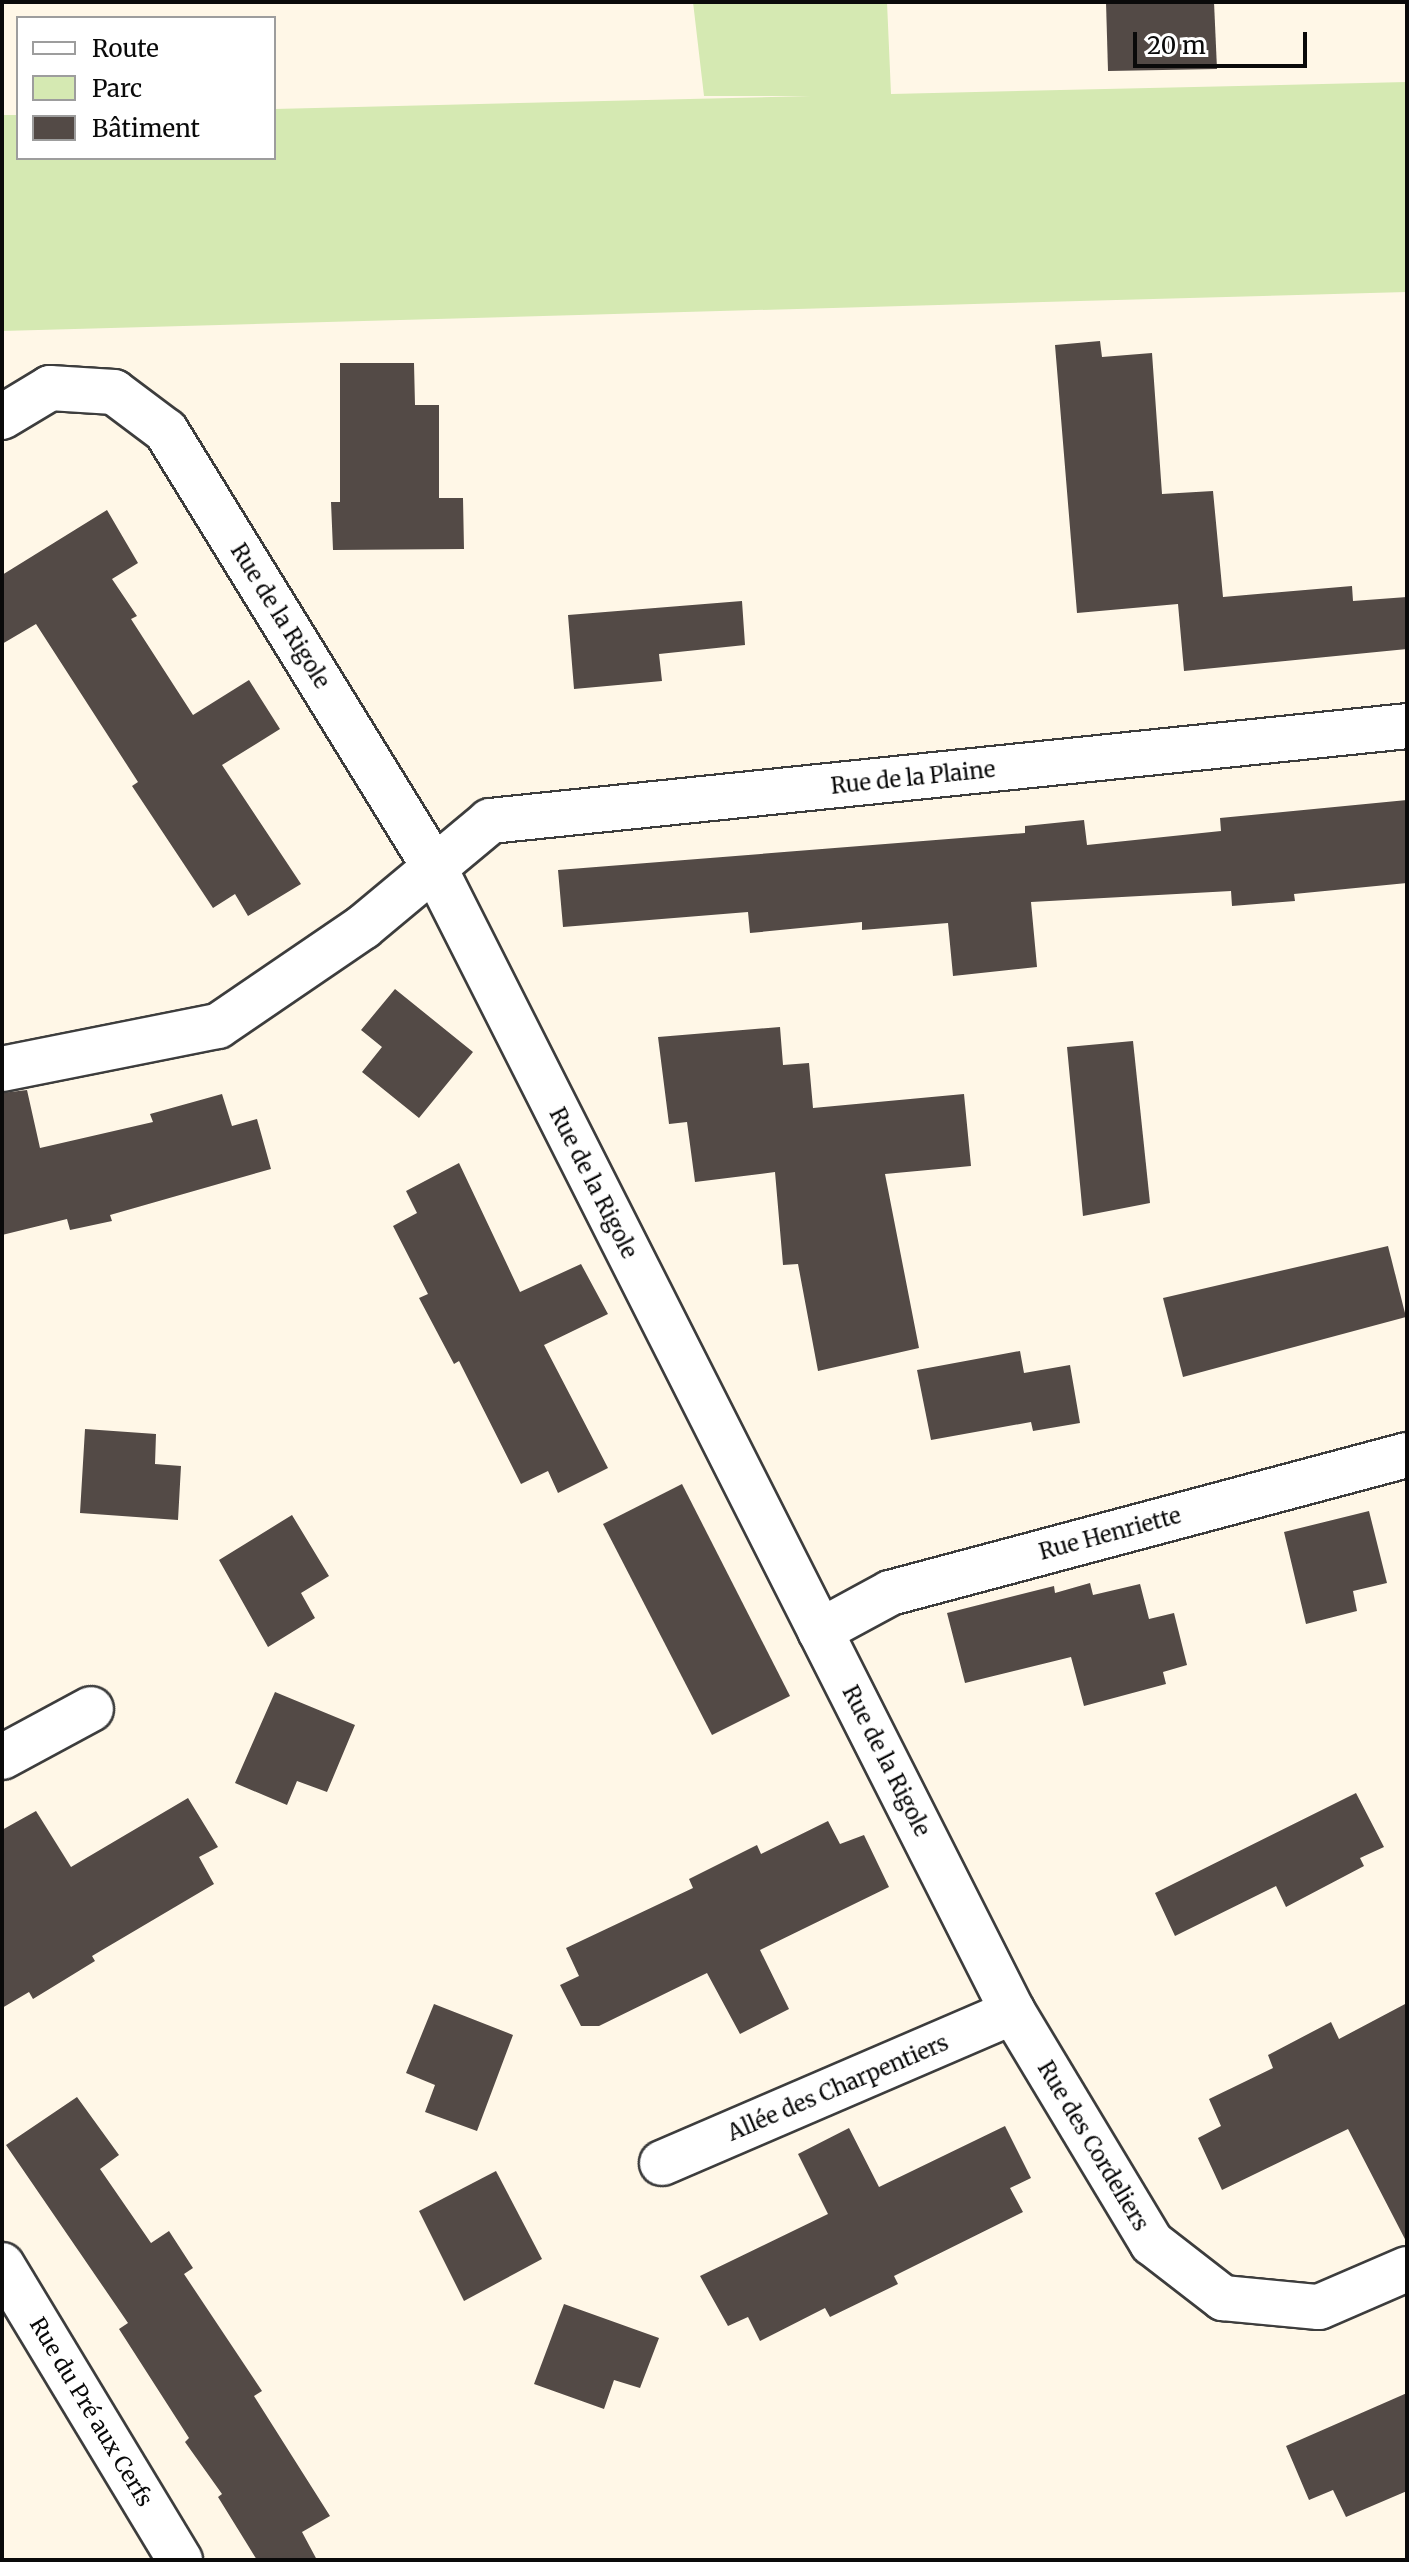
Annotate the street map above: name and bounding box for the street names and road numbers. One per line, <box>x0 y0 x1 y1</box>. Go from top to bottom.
street label: Rue de la Rigole <box>225 539 335 693</box>
street label: Rue de la Plaine <box>830 756 996 800</box>
street label: Rue de la Rigole <box>544 1103 642 1263</box>
street label: Rue Henriette <box>1036 1502 1184 1566</box>
street label: Rue de la Rigole <box>837 1681 935 1841</box>
street label: Allée des Charpentiers <box>724 2029 952 2147</box>
street label: Rue des Cordeliers <box>1032 2056 1154 2236</box>
street label: Rue du Pré aux Cerfs <box>24 2313 158 2511</box>

